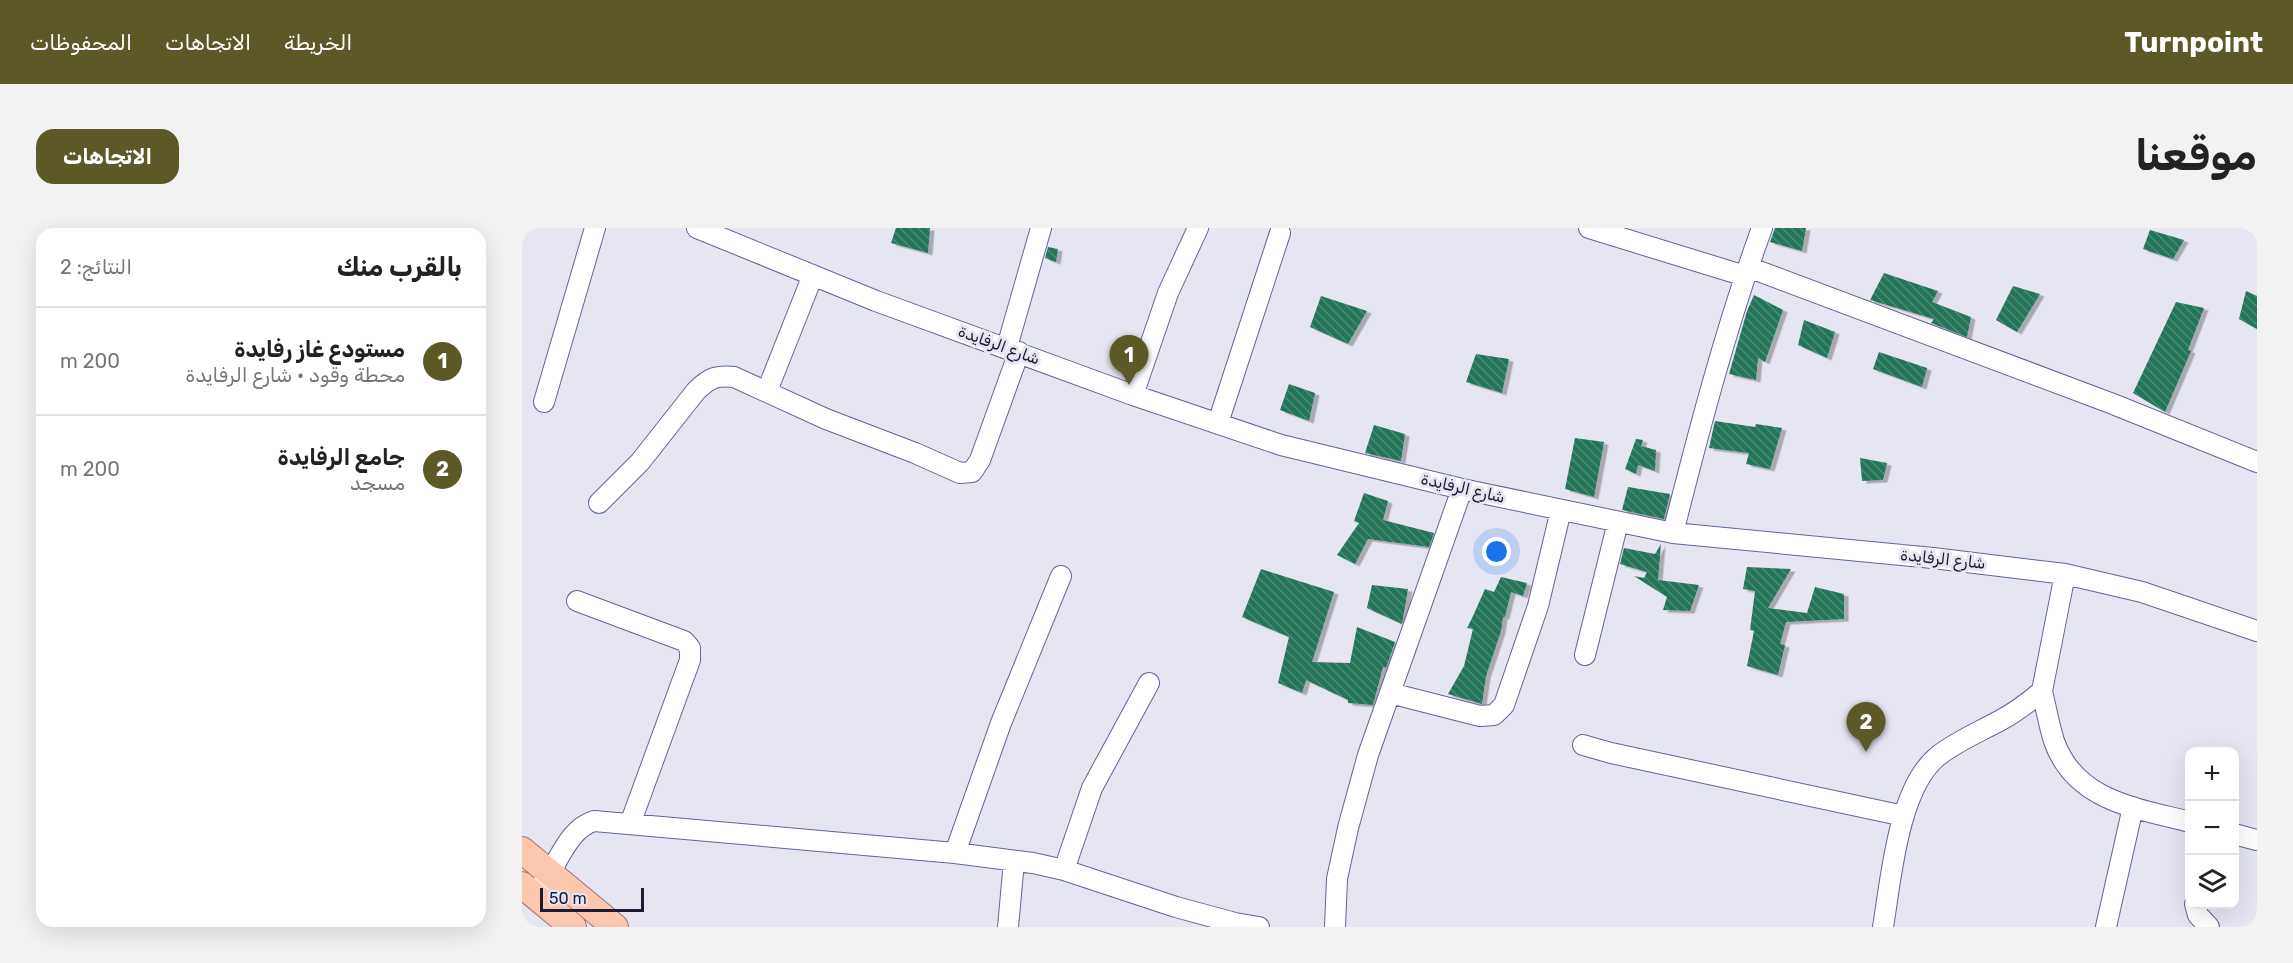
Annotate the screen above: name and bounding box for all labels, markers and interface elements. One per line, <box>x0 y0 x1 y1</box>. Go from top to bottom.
text: Turnpoint <box>2124 26 2263 59</box>
text: المحفوظات <box>30 30 132 55</box>
text: الاتجاهات <box>165 30 251 55</box>
text: الخريطة <box>284 30 352 55</box>
button: الاتجاهات <box>36 129 179 184</box>
text: موقعنا <box>2135 131 2257 181</box>
text: بالقرب منك <box>337 252 462 283</box>
text: النتائج: 2 <box>60 255 132 279</box>
street label: شارع الرفايدة <box>955 321 1042 370</box>
text: مستودع غاز رفايدة <box>234 336 405 363</box>
pin: 1 <box>1110 336 1148 385</box>
text: 200 m <box>60 349 120 373</box>
text: 1 <box>438 349 447 373</box>
text: محطة وقود · شارع الرفايدة <box>185 363 405 387</box>
text: جامع الرفايدة <box>277 444 405 471</box>
text: 200 m <box>60 457 120 481</box>
text: 2 <box>436 457 449 481</box>
street label: شارع الرفايدة <box>1419 469 1507 509</box>
text: مسجد <box>350 471 405 495</box>
your location <box>1482 537 1511 566</box>
street label: شارع الرفايدة <box>1899 545 1987 575</box>
pin: 2 <box>1846 702 1886 752</box>
map controls <box>2185 747 2239 909</box>
button: + <box>2185 747 2239 801</box>
button: − <box>2185 801 2239 855</box>
button: layers <box>2185 855 2239 909</box>
scale bar <box>540 885 644 912</box>
text: 50 m <box>549 889 587 908</box>

